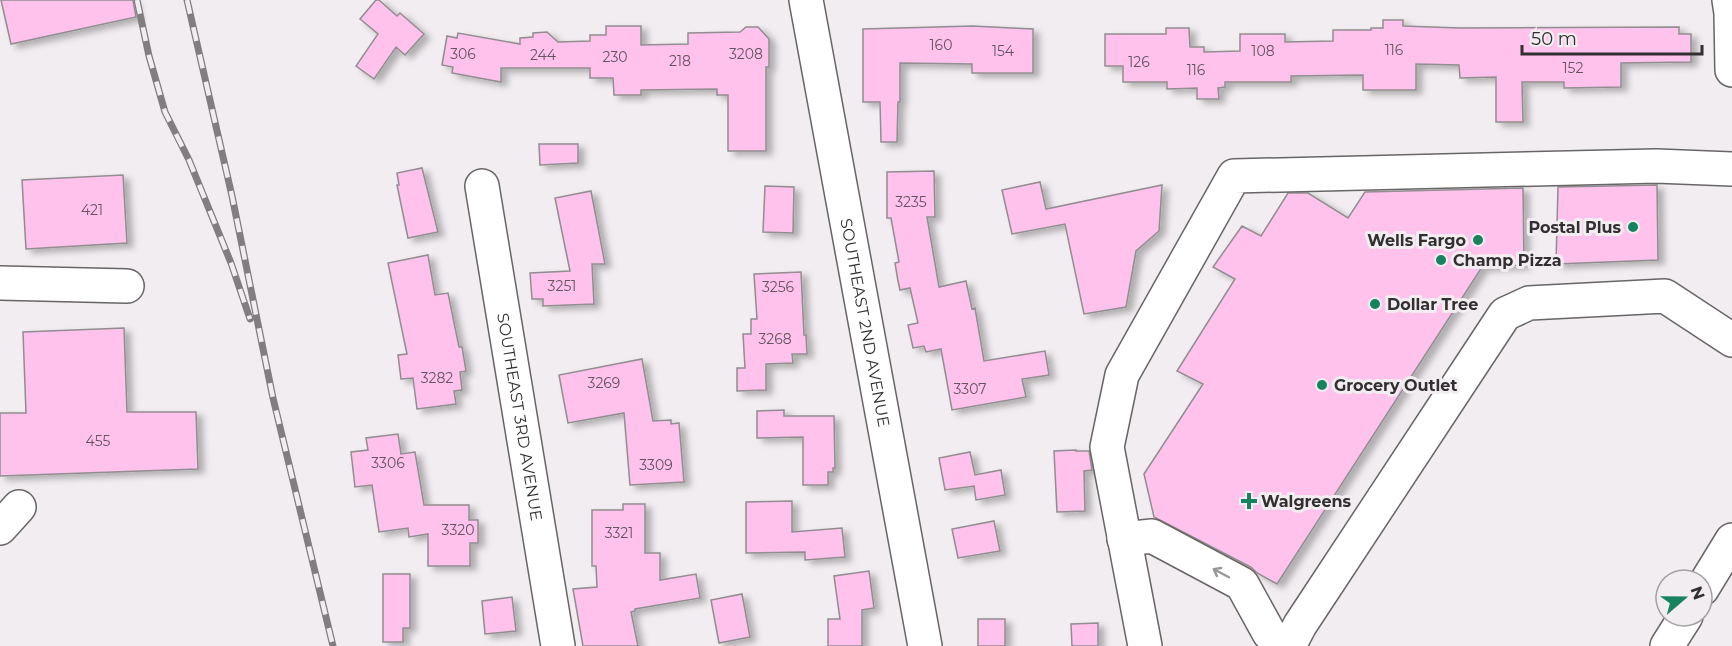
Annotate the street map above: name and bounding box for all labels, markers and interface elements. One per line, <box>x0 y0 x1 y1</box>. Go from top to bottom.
scale bar <box>1522 18 1702 56</box>
text: 50 m <box>1531 28 1577 50</box>
house number: 160 <box>930 36 952 54</box>
house number: 116 <box>1385 41 1404 59</box>
house number: 154 <box>992 42 1015 60</box>
house number: 108 <box>1251 42 1275 60</box>
house number: 306 <box>450 45 476 63</box>
house number: 3208 <box>729 45 763 63</box>
house number: 244 <box>530 46 557 64</box>
house number: 230 <box>602 48 628 66</box>
house number: 218 <box>669 52 691 70</box>
house number: 126 <box>1128 53 1150 71</box>
house number: 152 <box>1563 59 1583 77</box>
house number: 116 <box>1187 61 1206 79</box>
house number: 3235 <box>895 193 927 211</box>
house number: 421 <box>81 201 103 219</box>
street label: SOUTHEAST 2ND AVENUE <box>836 217 893 428</box>
place label: Postal Plus <box>1529 218 1621 237</box>
marker: Postal Plus <box>1626 220 1640 234</box>
place label: Wells Fargo <box>1367 231 1466 250</box>
marker: Wells Fargo <box>1471 233 1485 247</box>
place label: Champ Pizza <box>1453 251 1562 270</box>
marker: Champ Pizza <box>1434 253 1448 267</box>
house number: 3251 <box>548 277 576 295</box>
house number: 3256 <box>762 278 795 296</box>
place label: Dollar Tree <box>1387 295 1478 314</box>
marker: Dollar Tree <box>1368 297 1382 311</box>
street label: SOUTHEAST 3RD AVENUE <box>493 312 546 522</box>
house number: 3268 <box>758 330 792 348</box>
house number: 3282 <box>421 369 453 387</box>
house number: 3269 <box>588 374 620 392</box>
place label: Grocery Outlet <box>1334 376 1457 395</box>
marker: Grocery Outlet <box>1315 378 1329 392</box>
house number: 3307 <box>953 380 987 398</box>
house number: 455 <box>85 432 111 450</box>
house number: 3306 <box>371 454 405 472</box>
house number: 3309 <box>639 456 673 474</box>
place label: Walgreens <box>1261 492 1352 511</box>
marker: Walgreens <box>1242 494 1256 508</box>
house number: 3320 <box>442 521 474 539</box>
house number: 3321 <box>605 524 633 542</box>
one-way arrow <box>1213 567 1230 579</box>
north arrow <box>1654 568 1714 628</box>
text: N <box>1686 584 1709 602</box>

